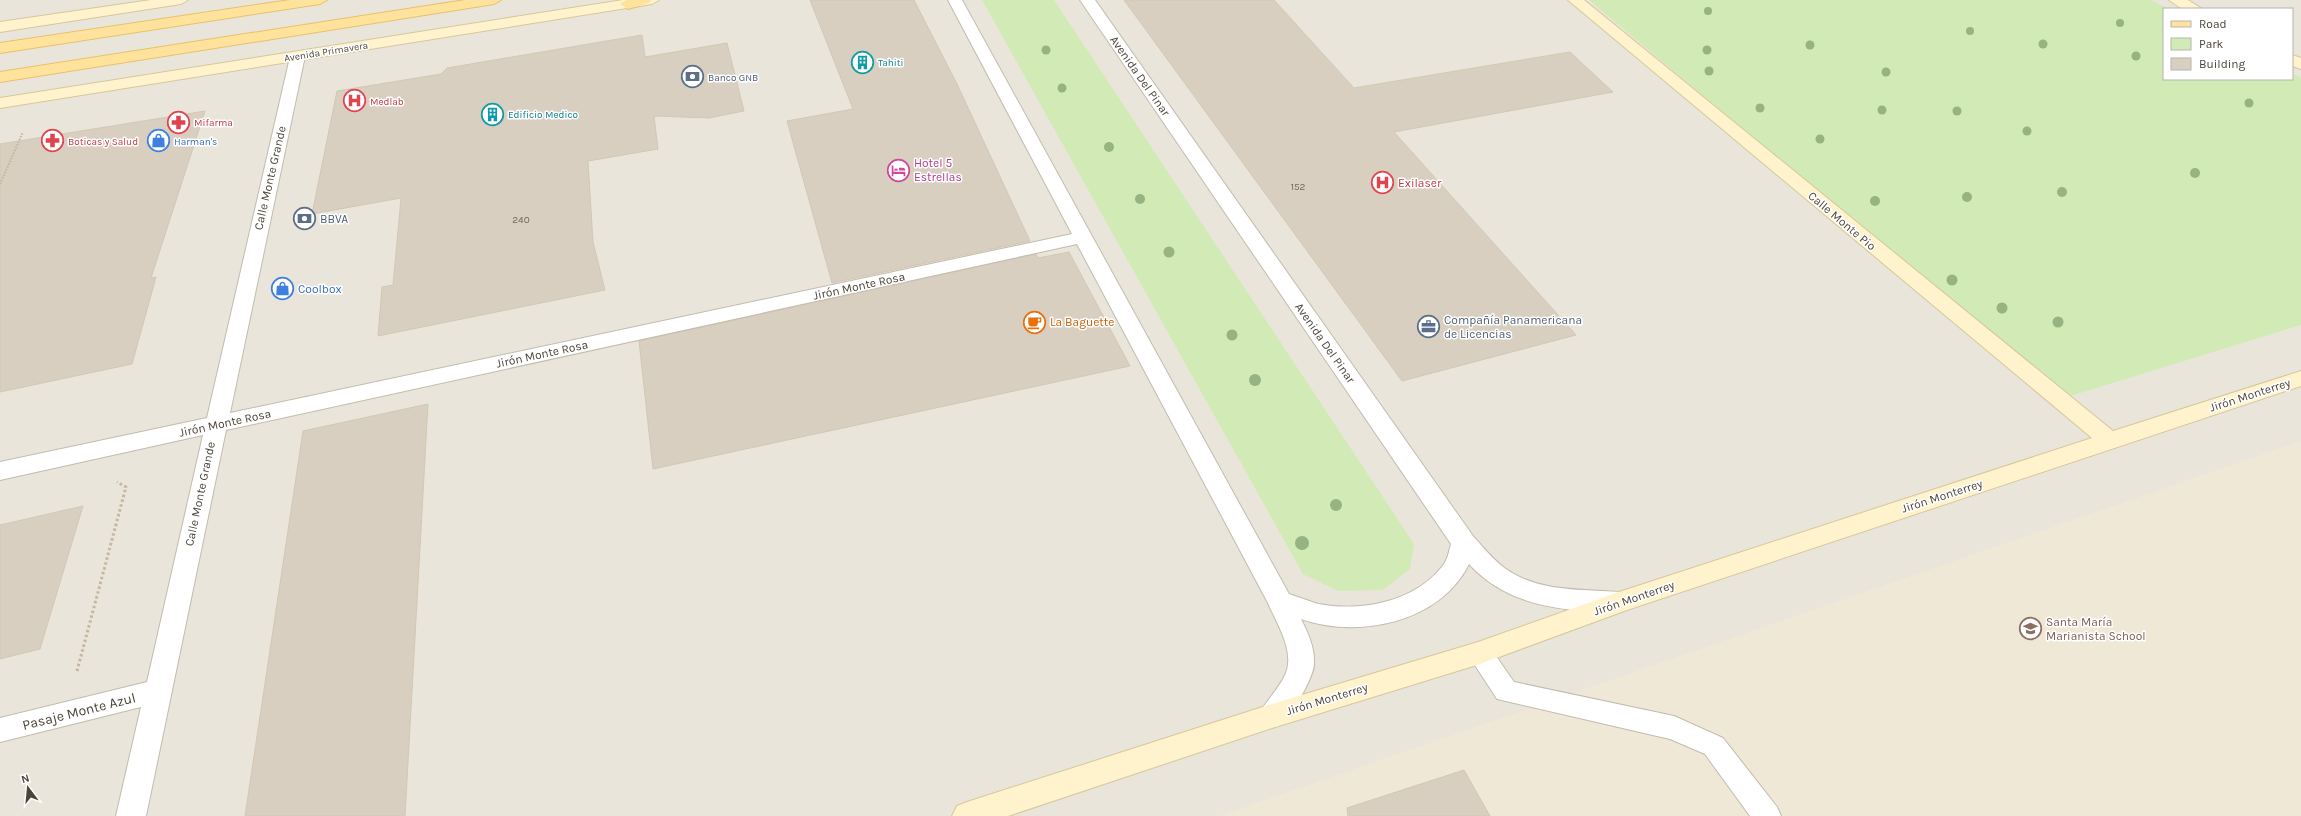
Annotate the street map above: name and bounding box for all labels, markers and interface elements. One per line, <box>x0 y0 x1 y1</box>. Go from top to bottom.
legend <box>2163 8 2293 80</box>
text: Road <box>2199 17 2227 31</box>
street label: Avenida Del Pinar <box>1107 33 1173 119</box>
text: Park <box>2199 37 2224 51</box>
street label: Avenida Primavera <box>283 39 369 65</box>
building icon: Tahiti <box>849 49 875 75</box>
place label: Tahiti <box>878 57 903 69</box>
text: Building <box>2199 57 2246 71</box>
bank icon: Banco GNB <box>679 64 705 90</box>
place label: Banco GNB <box>708 72 758 84</box>
hospital icon: Medlab <box>341 88 367 114</box>
place label: Medlab <box>370 96 404 108</box>
building icon: Edificio Medico <box>480 101 506 127</box>
pharmacy icon: Mifarma <box>166 109 192 135</box>
place label: Edificio Medico <box>508 109 578 121</box>
place label: Mifarma <box>194 117 233 129</box>
street label: Calle Monte Grande <box>251 125 289 231</box>
pharmacy icon: Boticas y Salud <box>40 128 66 154</box>
shop icon: Harman's <box>145 128 171 154</box>
place label: Boticas y Salud <box>68 136 138 148</box>
place label: Harman's <box>174 136 217 148</box>
place label: Hotel 5 Estrellas <box>914 156 962 184</box>
hotel icon: Hotel 5 Estrellas <box>886 157 912 183</box>
hospital icon: Exilaser <box>1369 170 1395 196</box>
place label: Exilaser <box>1398 176 1442 190</box>
house number: 152 <box>1291 181 1306 193</box>
street label: Calle Monte Pio <box>1805 189 1879 253</box>
bank icon: BBVA <box>291 206 317 232</box>
place label: BBVA <box>320 212 348 226</box>
house number: 240 <box>512 214 530 226</box>
street label: Jirón Monte Rosa <box>812 269 906 303</box>
shop icon: Coolbox <box>269 276 295 302</box>
place label: Coolbox <box>298 282 342 296</box>
street label: Avenida Del Pinar <box>1292 300 1358 386</box>
cafe icon: La Baguette <box>1021 309 1047 335</box>
place label: Compañía Panamericana de Licencias <box>1444 313 1582 341</box>
office icon: Compañía Panamericana de Licencias <box>1415 314 1441 340</box>
place label: La Baguette <box>1050 315 1115 329</box>
street label: Jirón Monte Rosa <box>495 337 589 371</box>
street label: Jirón Monterrey <box>2208 375 2293 415</box>
street label: Jirón Monte Rosa <box>178 406 272 440</box>
street label: Calle Monte Grande <box>182 441 218 547</box>
street label: Jirón Monterrey <box>1900 476 1985 516</box>
street label: Jirón Monterrey <box>1592 577 1677 618</box>
place label: Santa María Marianista School <box>2046 615 2146 643</box>
school or university icon: Santa María Marianista School <box>2017 616 2043 642</box>
street label: Jirón Monterrey <box>1285 680 1370 718</box>
street label: Pasaje Monte Azul <box>21 689 138 734</box>
north arrow <box>8 768 48 808</box>
text: N <box>20 772 31 786</box>

